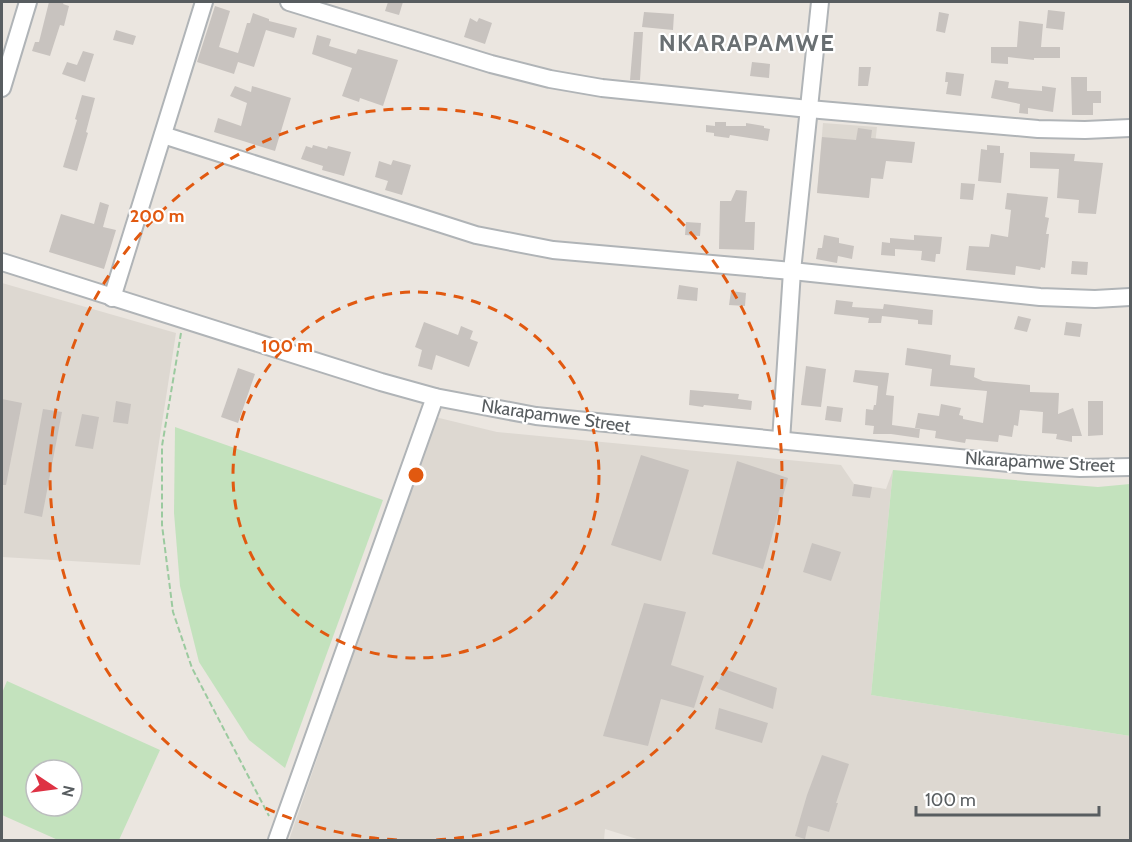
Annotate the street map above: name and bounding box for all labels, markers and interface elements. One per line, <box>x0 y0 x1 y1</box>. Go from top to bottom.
district label: NKARAPAMWE <box>659 28 835 57</box>
text: 200 m <box>130 205 184 227</box>
text: 100 m <box>261 335 313 357</box>
street label: Nkarapamwe Street <box>480 395 632 437</box>
street label: Nkarapamwe Street <box>964 447 1116 477</box>
centre of rings <box>406 465 426 485</box>
north arrow <box>24 758 84 818</box>
scale bar <box>916 779 1099 817</box>
text: N <box>58 784 79 799</box>
text: 100 m <box>925 789 976 811</box>

